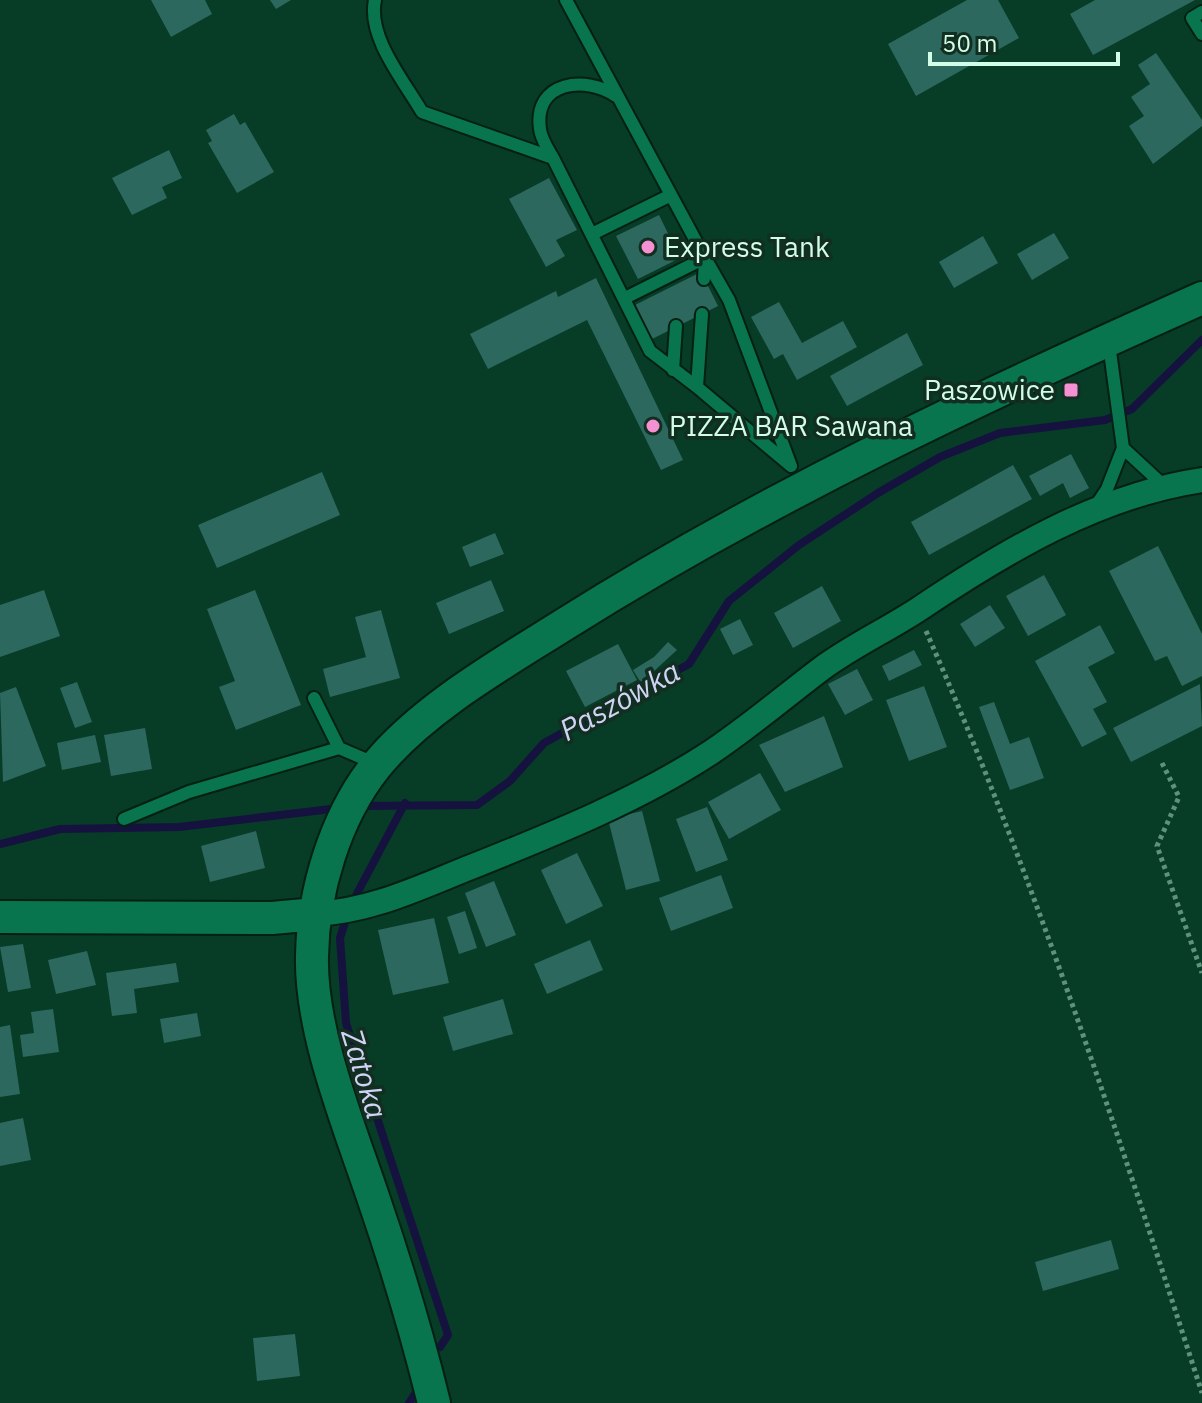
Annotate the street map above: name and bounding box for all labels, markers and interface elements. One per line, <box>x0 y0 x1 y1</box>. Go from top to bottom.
scale bar <box>930 16 1118 66</box>
text: 50 m <box>942 27 997 59</box>
place label: Express Tank <box>664 228 830 265</box>
marker: Express Tank <box>639 238 657 256</box>
place label: Paszowice <box>924 371 1055 408</box>
marker: Paszowice <box>1062 381 1080 399</box>
place label: PIZZA BAR Sawana <box>669 407 913 444</box>
marker: PIZZA BAR Sawana <box>644 417 662 435</box>
water label: Paszówka <box>552 651 687 749</box>
water label: Zatoka <box>333 1023 398 1123</box>

